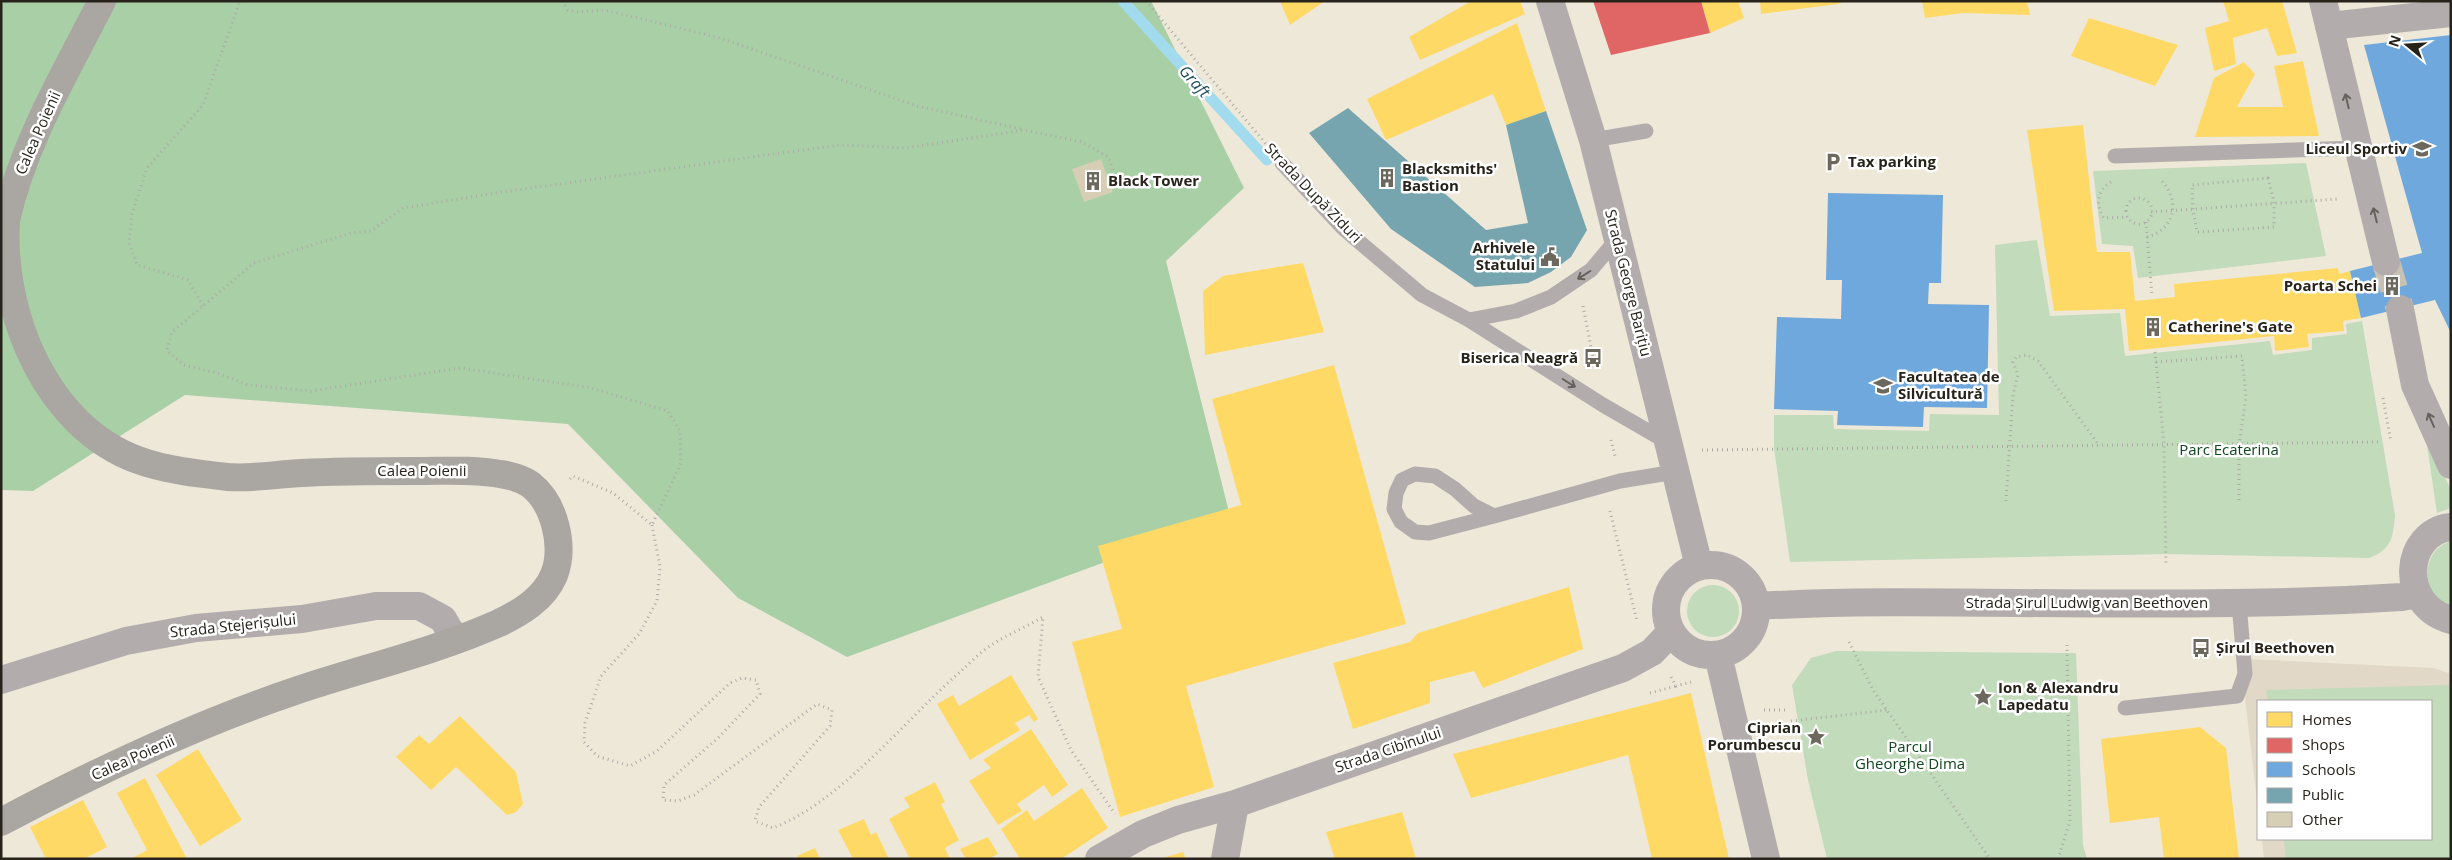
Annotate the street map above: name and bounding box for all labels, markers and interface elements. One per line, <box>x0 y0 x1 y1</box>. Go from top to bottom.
north arrow <box>2382 20 2432 70</box>
text: N <box>2383 32 2405 49</box>
water label: Graft <box>1175 60 1216 102</box>
street label: Calea Poienii <box>10 88 64 177</box>
one-way arrow <box>2342 93 2351 109</box>
street label: Strada După Ziduri <box>1261 138 1367 247</box>
place label: Liceul Sportiv <box>2306 138 2407 158</box>
school or university icon: Liceul Sportiv <box>2411 138 2433 160</box>
parking icon: Tax parking <box>1822 151 1844 173</box>
place label: Tax parking <box>1848 151 1936 171</box>
place label: Blacksmiths' Bastion <box>1402 158 1497 195</box>
building icon: Blacksmiths' Bastion <box>1376 167 1398 189</box>
building icon: Black Tower <box>1082 170 1104 192</box>
place label: Black Tower <box>1108 170 1199 190</box>
street label: Strada George Barițiu <box>1601 207 1657 358</box>
one-way arrow <box>2369 208 2379 224</box>
place label: Arhivele Statului <box>1473 237 1535 274</box>
public building icon: Arhivele Statului <box>1539 246 1561 268</box>
one-way arrow <box>1578 270 1592 280</box>
place label: Poarta Schei <box>2284 275 2377 295</box>
building icon: Poarta Schei <box>2381 275 2403 297</box>
building icon: Catherine's Gate <box>2142 316 2164 338</box>
place label: Catherine's Gate <box>2168 316 2293 336</box>
place label: Biserica Neagră <box>1461 347 1578 367</box>
bus stop icon: Biserica Neagră <box>1582 347 1604 369</box>
place label: Facultatea de Silvicultură <box>1898 366 2000 403</box>
school or university icon: Facultatea de Silvicultură <box>1872 375 1894 397</box>
one-way arrow <box>1562 378 1576 389</box>
one-way arrow <box>2425 413 2435 428</box>
park label: Parc Ecaterina <box>2179 439 2279 459</box>
street label: Calea Poienii <box>377 460 467 480</box>
street label: Strada Șirul Ludwig van Beethoven <box>1966 592 2208 612</box>
street label: Strada Stejerișului <box>169 608 297 642</box>
bus stop icon: Șirul Beethoven <box>2190 637 2212 659</box>
place label: Șirul Beethoven <box>2216 637 2335 657</box>
place label: Ion & Alexandru Lapedatu <box>1998 677 2119 714</box>
place icon: Ion & Alexandru Lapedatu <box>1972 686 1994 708</box>
legend <box>2257 700 2432 840</box>
text: Homes <box>2302 709 2352 729</box>
place label: Ciprian Porumbescu <box>1708 717 1801 754</box>
street label: Strada Cibinului <box>1332 722 1443 777</box>
place icon: Ciprian Porumbescu <box>1805 726 1827 748</box>
street label: Calea Poienii <box>88 730 177 784</box>
text: Shops <box>2302 734 2345 754</box>
park label: Parcul Gheorghe Dima <box>1855 736 1965 773</box>
text: Schools <box>2302 759 2356 779</box>
text: Public <box>2302 784 2344 804</box>
text: Other <box>2302 809 2343 829</box>

